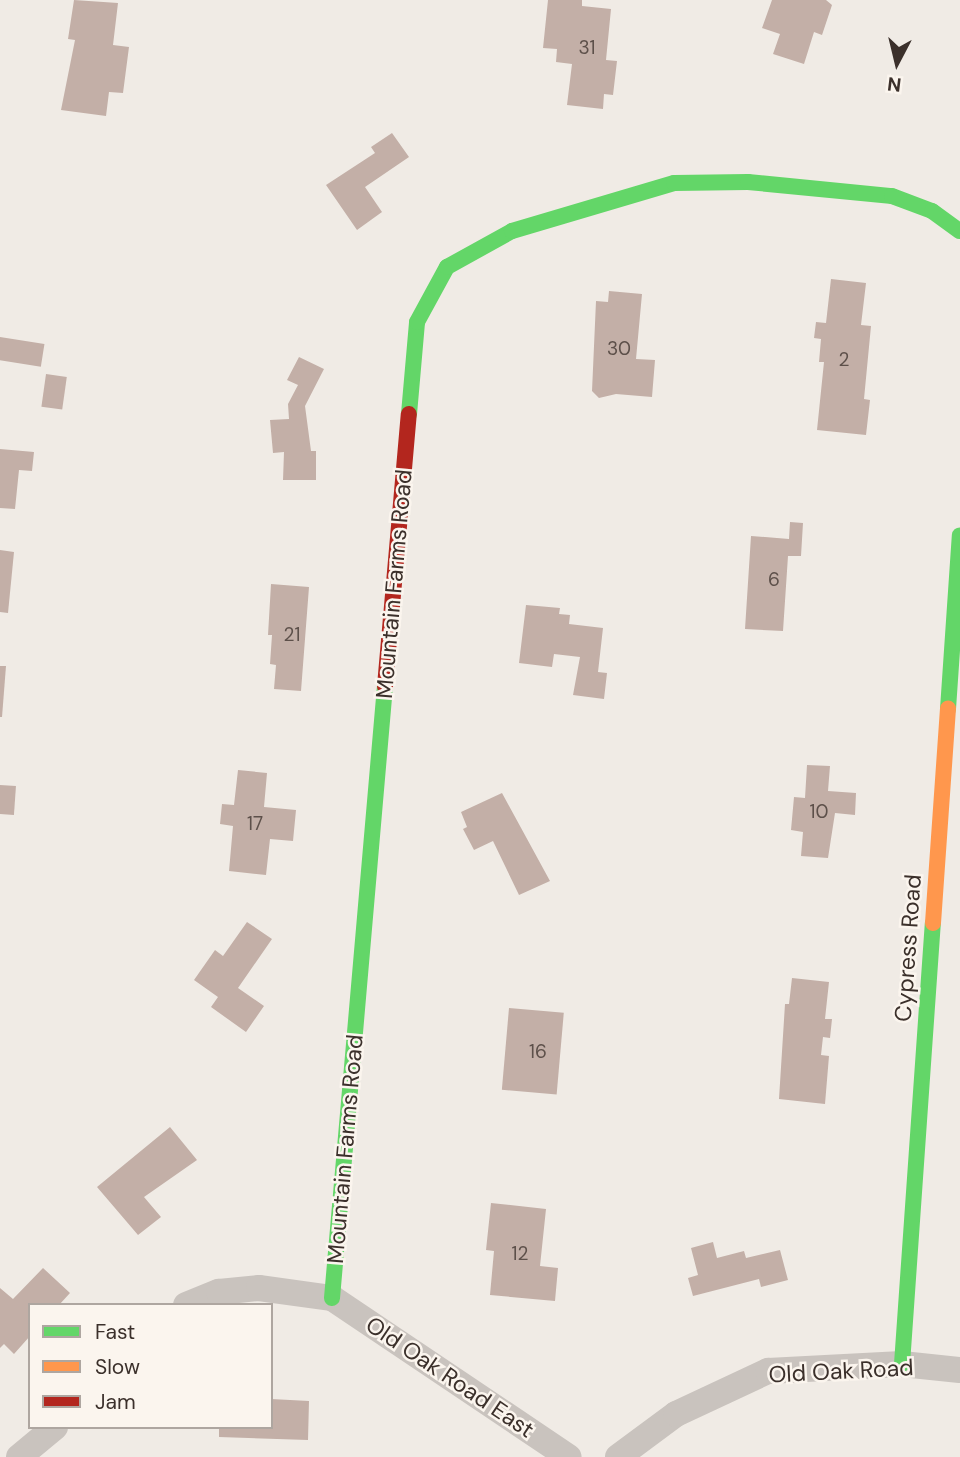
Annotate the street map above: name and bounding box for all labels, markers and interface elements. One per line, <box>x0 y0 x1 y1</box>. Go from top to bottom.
north arrow <box>862 28 932 98</box>
house number: 31 <box>579 37 595 59</box>
text: N <box>886 71 903 98</box>
house number: 30 <box>607 338 631 360</box>
house number: 2 <box>839 349 849 371</box>
street label: Mountain Farms Road <box>370 468 418 700</box>
house number: 6 <box>768 569 780 591</box>
house number: 21 <box>284 624 300 646</box>
house number: 10 <box>810 801 828 823</box>
house number: 17 <box>247 813 263 835</box>
street label: Cypress Road <box>889 873 927 1023</box>
street label: Mountain Farms Road <box>321 1033 369 1265</box>
house number: 16 <box>529 1041 547 1063</box>
house number: 12 <box>512 1243 528 1265</box>
legend <box>28 1303 273 1429</box>
street label: Old Oak Road East <box>361 1311 539 1443</box>
text: Fast <box>95 1318 135 1346</box>
text: Slow <box>95 1353 140 1381</box>
street label: Old Oak Road <box>768 1353 914 1389</box>
text: Jam <box>95 1388 136 1416</box>

